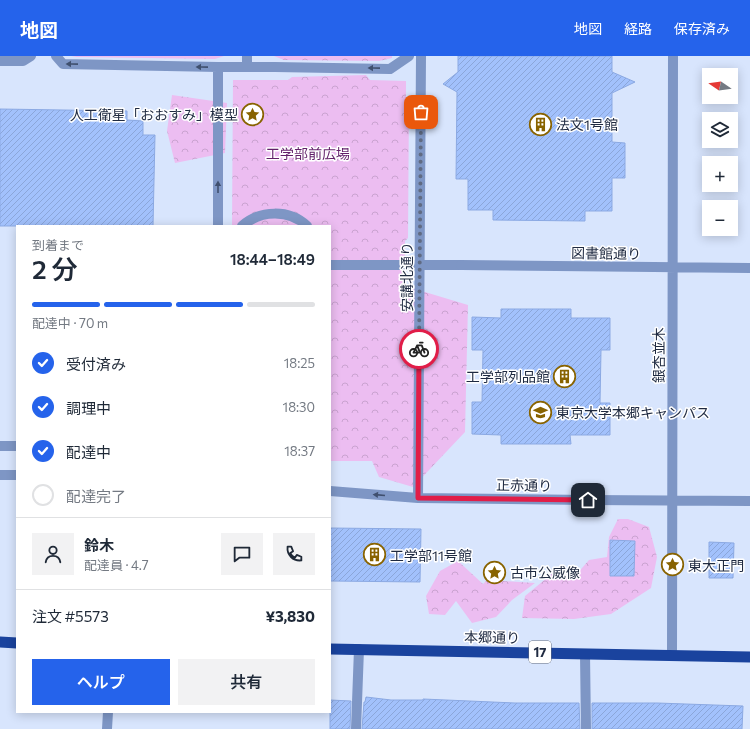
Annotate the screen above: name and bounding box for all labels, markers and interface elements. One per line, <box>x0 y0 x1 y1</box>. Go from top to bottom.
text: 地図 <box>20 18 58 41</box>
text: 地図 <box>574 20 602 37</box>
text: 経路 <box>624 20 652 37</box>
text: 保存済み <box>674 20 730 37</box>
one-way arrow <box>65 61 78 67</box>
one-way arrow <box>195 64 208 70</box>
one-way arrow <box>368 65 380 72</box>
north arrow <box>702 68 738 104</box>
map controls <box>702 68 738 236</box>
pin <box>404 95 438 129</box>
place icon: 人工衛星「おおすみ」模型 <box>240 101 266 127</box>
icon: bag <box>410 101 432 123</box>
place label: 人工衛星「おおすみ」模型 <box>70 106 238 123</box>
building icon: 法文1号館 <box>527 111 553 137</box>
button: layers <box>702 112 738 148</box>
place label: 法文1号館 <box>556 116 618 133</box>
park label: 工学部前広場 <box>266 145 350 162</box>
button: + <box>702 156 738 192</box>
one-way arrow <box>215 180 221 193</box>
button: − <box>702 200 738 236</box>
text: 到着まで <box>32 237 84 253</box>
street label: 安講北通り <box>398 242 415 312</box>
street label: 図書館通り <box>571 244 641 262</box>
text: 18:44–18:49 <box>230 250 315 268</box>
text: 2 分 <box>32 253 78 284</box>
text: 配達中 · 70 m <box>32 315 108 331</box>
street label: 銀杏並木 <box>650 327 667 383</box>
courier <box>399 329 439 369</box>
icon: bike <box>408 338 430 360</box>
icon: check <box>32 352 54 374</box>
text: 受付済み <box>66 355 126 373</box>
text: 18:25 <box>284 355 315 371</box>
building icon: 工学部列品館 <box>552 363 578 389</box>
place label: 工学部列品館 <box>466 368 550 385</box>
icon: check <box>32 396 54 418</box>
text: 調理中 <box>66 399 111 417</box>
text: 18:30 <box>283 399 315 415</box>
school or university icon: 東京大学本郷キャンパス <box>527 399 553 425</box>
place label: 東京大学本郷キャンパス <box>556 404 710 421</box>
icon: check <box>32 440 54 462</box>
text: 配達中 <box>66 443 111 461</box>
text: 18:37 <box>284 443 315 459</box>
street label: 正赤通り <box>496 476 552 494</box>
pin <box>571 483 605 517</box>
text: 配達完了 <box>66 487 126 505</box>
icon: home <box>577 489 599 511</box>
one-way arrow <box>373 492 385 498</box>
button: person <box>32 533 74 575</box>
button: chat <box>221 533 263 575</box>
button: phone <box>273 533 315 575</box>
text: 鈴木 <box>84 536 114 554</box>
building icon: 工学部11号館 <box>362 542 388 568</box>
place label: 工学部11号館 <box>390 547 472 564</box>
place icon: 東大正門 <box>659 552 685 578</box>
text: 配達員 · 4.7 <box>84 557 149 573</box>
place label: 東大正門 <box>688 557 744 574</box>
place icon: 古市公威像 <box>482 559 508 585</box>
place label: 古市公威像 <box>510 564 580 581</box>
text: 注文 #5573 <box>32 607 109 625</box>
text: ¥3,830 <box>265 607 315 625</box>
street label: 本郷通り <box>464 628 520 646</box>
road number: 17 <box>529 641 551 663</box>
button: ヘルプ <box>32 659 170 705</box>
button: 共有 <box>178 659 315 705</box>

